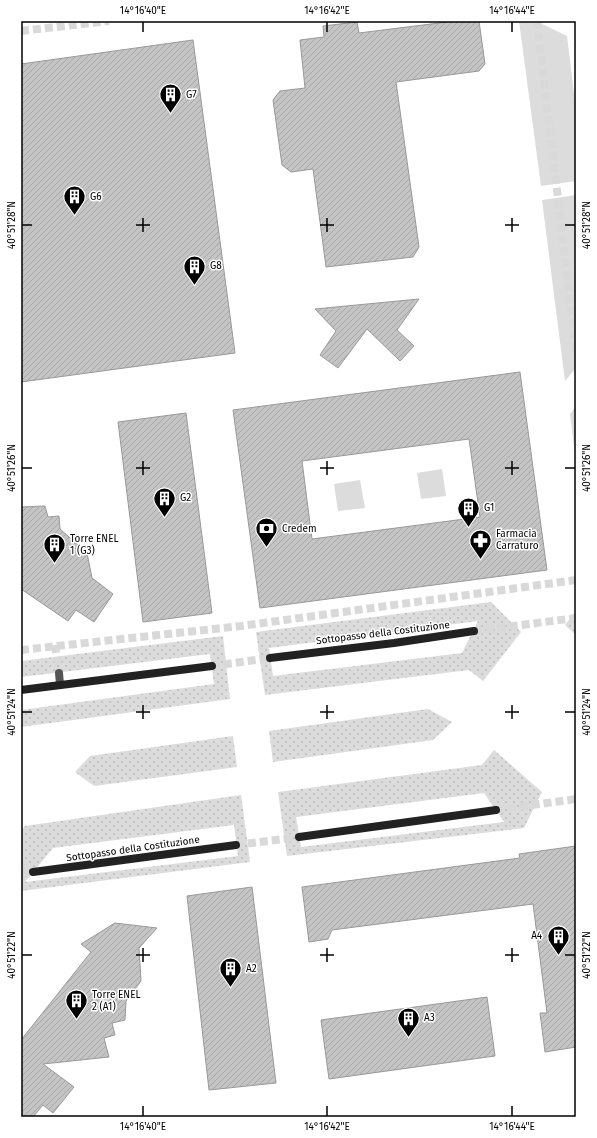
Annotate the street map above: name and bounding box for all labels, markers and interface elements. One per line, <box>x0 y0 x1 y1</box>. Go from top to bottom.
text: 14°16'40"E <box>120 5 166 17</box>
text: 14°16'42"E <box>304 5 350 17</box>
text: 14°16'44"E <box>489 5 535 17</box>
building icon: G7 <box>158 82 184 115</box>
place label: G7 <box>186 89 197 101</box>
building icon: G6 <box>61 184 87 217</box>
place label: G6 <box>90 191 102 203</box>
text: 40°51'28"N <box>6 201 18 249</box>
text: 40°51'28"N <box>581 201 593 249</box>
building icon: G8 <box>181 253 207 286</box>
place label: G8 <box>210 260 222 272</box>
text: 40°51'26"N <box>6 444 18 492</box>
text: 40°51'26"N <box>581 444 593 492</box>
building icon: G2 <box>152 485 178 518</box>
place label: G2 <box>180 492 191 504</box>
building icon: G1 <box>456 495 482 528</box>
place label: G1 <box>484 502 494 514</box>
bank icon: Credem <box>254 516 280 549</box>
place label: Credem <box>282 523 316 535</box>
pharmacy icon: Farmacia Carraturo <box>468 527 494 560</box>
place label: Farmacia Carraturo <box>496 528 539 552</box>
building icon: Torre ENEL 1 (G3) <box>42 532 68 565</box>
place label: Torre ENEL 1 (G3) <box>70 533 119 557</box>
street label: Sottopasso della Costituzione <box>315 619 451 647</box>
text: 40°51'24"N <box>6 688 18 736</box>
text: 40°51'24"N <box>581 688 593 736</box>
street label: Sottopasso della Costituzione <box>66 834 200 864</box>
building icon: A4 <box>545 923 571 956</box>
place label: A4 <box>531 930 543 942</box>
text: 40°51'22"N <box>6 931 18 979</box>
text: 40°51'22"N <box>581 931 593 979</box>
building icon: A2 <box>218 956 244 989</box>
place label: A2 <box>246 963 257 975</box>
building icon: Torre ENEL 2 (A1) <box>64 988 90 1021</box>
place label: Torre ENEL 2 (A1) <box>92 989 141 1013</box>
building icon: A3 <box>395 1005 421 1038</box>
place label: A3 <box>424 1012 435 1024</box>
text: 14°16'40"E <box>120 1121 166 1133</box>
text: 14°16'42"E <box>304 1121 350 1133</box>
text: 14°16'44"E <box>489 1121 535 1133</box>

